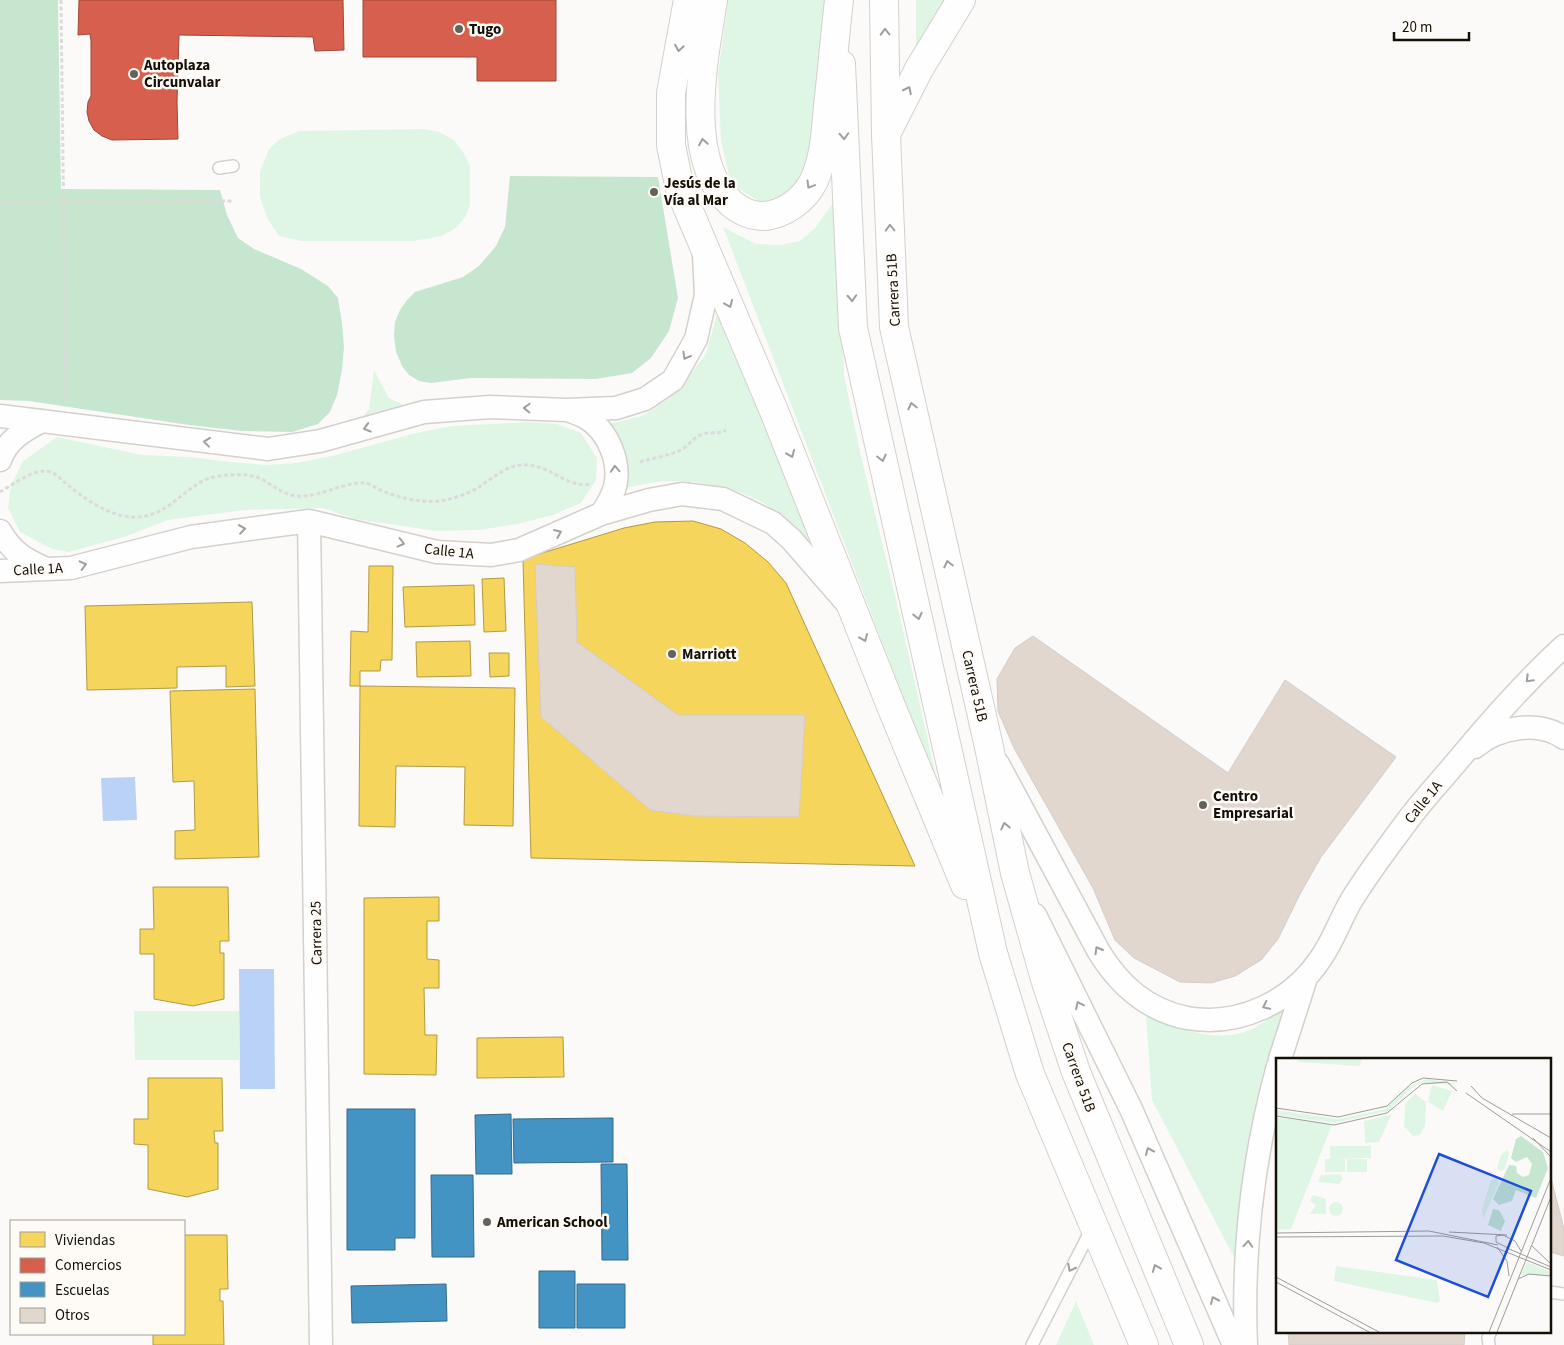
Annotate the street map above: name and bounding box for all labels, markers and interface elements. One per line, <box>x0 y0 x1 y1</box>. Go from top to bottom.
scale bar <box>1394 10 1469 42</box>
text: 20 m <box>1402 17 1432 38</box>
place label: Tugo <box>469 19 501 40</box>
marker: Tugo <box>453 23 465 35</box>
one-way arrow <box>879 28 890 36</box>
one-way arrow <box>675 44 685 52</box>
place label: Autoplaza Circunvalar <box>143 55 220 93</box>
marker: Autoplaza Circunvalar <box>128 68 140 80</box>
one-way arrow <box>902 87 912 96</box>
one-way arrow <box>839 132 849 140</box>
one-way arrow <box>699 138 709 147</box>
place label: Jesús de la Vía al Mar <box>663 173 736 211</box>
one-way arrow <box>807 180 817 189</box>
marker: Jesús de la Vía al Mar <box>648 186 660 198</box>
one-way arrow <box>885 224 895 232</box>
street label: Carrera 51B <box>881 253 906 327</box>
one-way arrow <box>846 295 857 303</box>
one-way arrow <box>723 299 734 308</box>
one-way arrow <box>682 351 692 360</box>
one-way arrow <box>907 401 918 410</box>
one-way arrow <box>522 403 530 413</box>
one-way arrow <box>363 423 371 433</box>
one-way arrow <box>203 437 211 447</box>
one-way arrow <box>785 449 795 458</box>
one-way arrow <box>876 453 887 462</box>
one-way arrow <box>610 465 621 473</box>
one-way arrow <box>238 524 246 535</box>
one-way arrow <box>553 528 562 539</box>
one-way arrow <box>396 538 404 548</box>
street label: Calle 1A <box>423 538 476 565</box>
street label: Calle 1A <box>13 558 64 581</box>
one-way arrow <box>79 560 88 571</box>
one-way arrow <box>943 560 954 569</box>
one-way arrow <box>912 612 923 621</box>
one-way arrow <box>858 633 868 641</box>
place label: Marriott <box>682 644 737 665</box>
marker: Marriott <box>666 648 678 660</box>
street label: Carrera 51B <box>956 648 993 724</box>
one-way arrow <box>1525 673 1534 682</box>
street label: Calle 1A <box>1400 776 1448 828</box>
place label: Centro Empresarial <box>1213 786 1294 824</box>
marker: Centro Empresarial <box>1197 799 1209 811</box>
one-way arrow <box>1001 821 1011 830</box>
street label: Carrera 25 <box>305 901 328 965</box>
one-way arrow <box>1095 947 1105 956</box>
one-way arrow <box>1262 1000 1271 1010</box>
one-way arrow <box>1076 1001 1086 1010</box>
street label: Carrera 51B <box>1056 1039 1101 1115</box>
inset map <box>1276 1058 1552 1332</box>
one-way arrow <box>1145 1147 1156 1156</box>
place label: American School <box>496 1212 608 1233</box>
marker: American School <box>481 1216 493 1228</box>
legend <box>10 1220 185 1335</box>
text: Viviendas <box>55 1230 115 1251</box>
one-way arrow <box>1242 1240 1253 1248</box>
text: Comercios <box>55 1255 122 1276</box>
one-way arrow <box>1067 1263 1077 1272</box>
one-way arrow <box>1151 1264 1162 1273</box>
text: Escuelas <box>55 1280 109 1301</box>
one-way arrow <box>1210 1296 1221 1305</box>
text: Otros <box>55 1305 89 1326</box>

